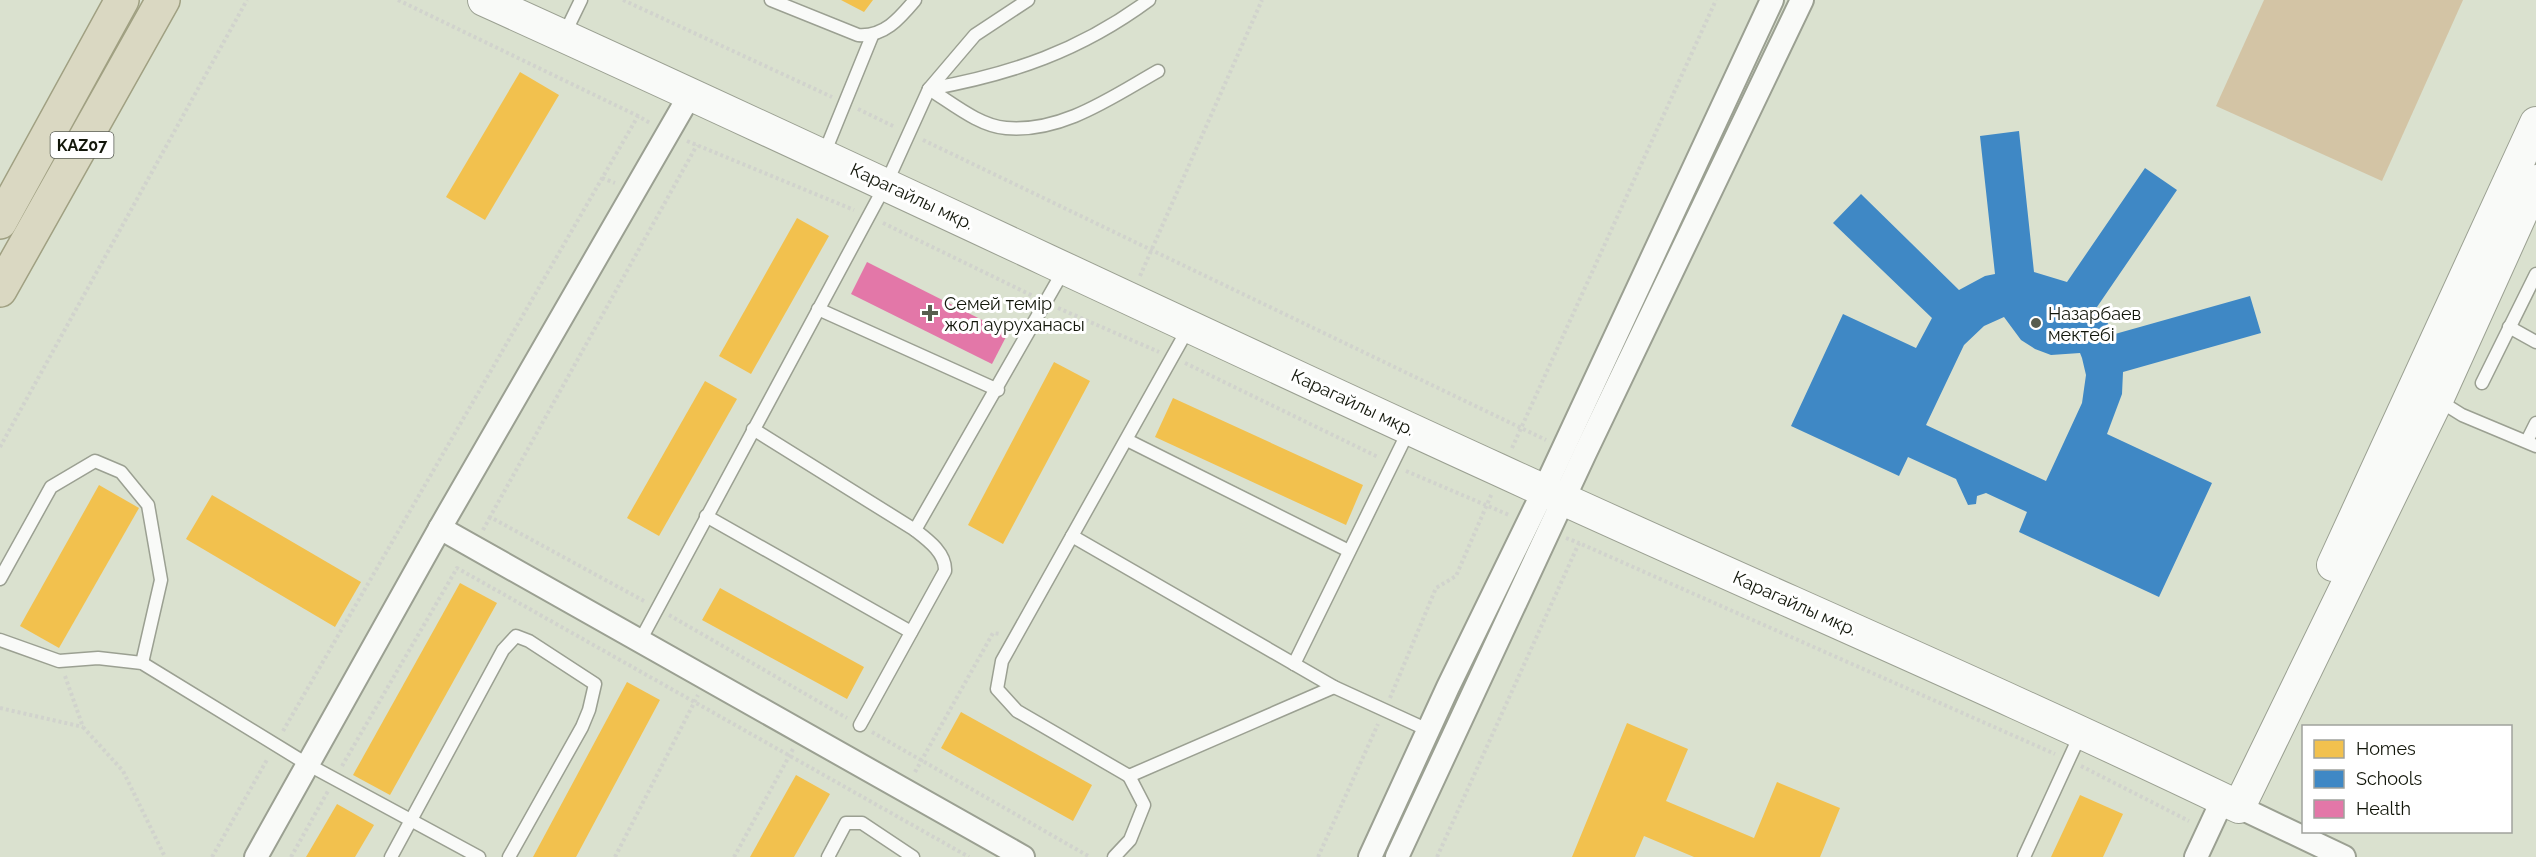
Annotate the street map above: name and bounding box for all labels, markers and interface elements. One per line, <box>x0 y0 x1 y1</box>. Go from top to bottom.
road number: KAZ07 <box>50 132 113 158</box>
street label: Карагайлы мкр. <box>847 158 977 234</box>
place label: Семей темір жол ауруханасы <box>944 293 1085 335</box>
place label: Назарбаев мектебі <box>2048 303 2141 345</box>
marker: Семей темір жол ауруханасы <box>921 304 939 322</box>
marker: Назарбаев мектебі <box>2029 316 2043 330</box>
street label: Карагайлы мкр. <box>1288 364 1418 440</box>
street label: Карагайлы мкр. <box>1730 566 1860 640</box>
legend <box>2302 725 2512 833</box>
text: Homes <box>2356 738 2416 759</box>
text: Schools <box>2356 768 2423 789</box>
text: Health <box>2356 798 2411 819</box>

